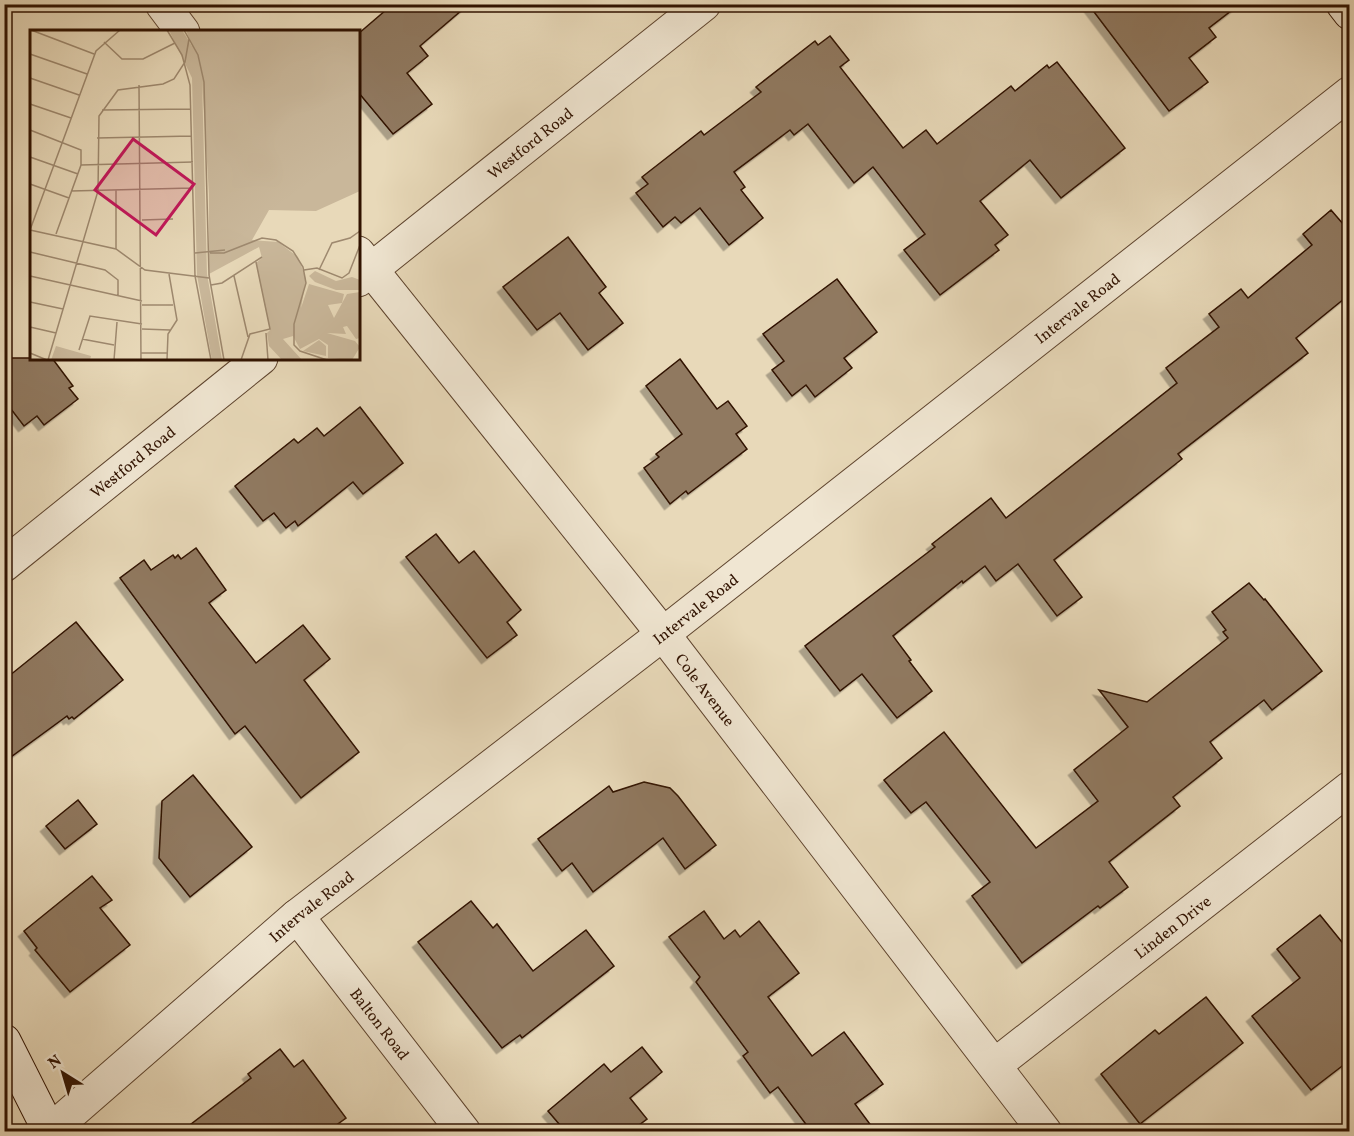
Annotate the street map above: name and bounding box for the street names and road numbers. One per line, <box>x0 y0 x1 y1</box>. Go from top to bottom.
street label: Westford Road <box>484 103 579 185</box>
street label: Intervale Road <box>1031 269 1126 350</box>
street label: Westford Road <box>86 422 181 504</box>
street label: Intervale Road <box>649 570 744 651</box>
street label: Cole Avenue <box>669 650 739 732</box>
street label: Intervale Road <box>265 867 359 948</box>
street label: Linden Drive <box>1131 891 1217 965</box>
street label: Balton Road <box>344 984 413 1065</box>

